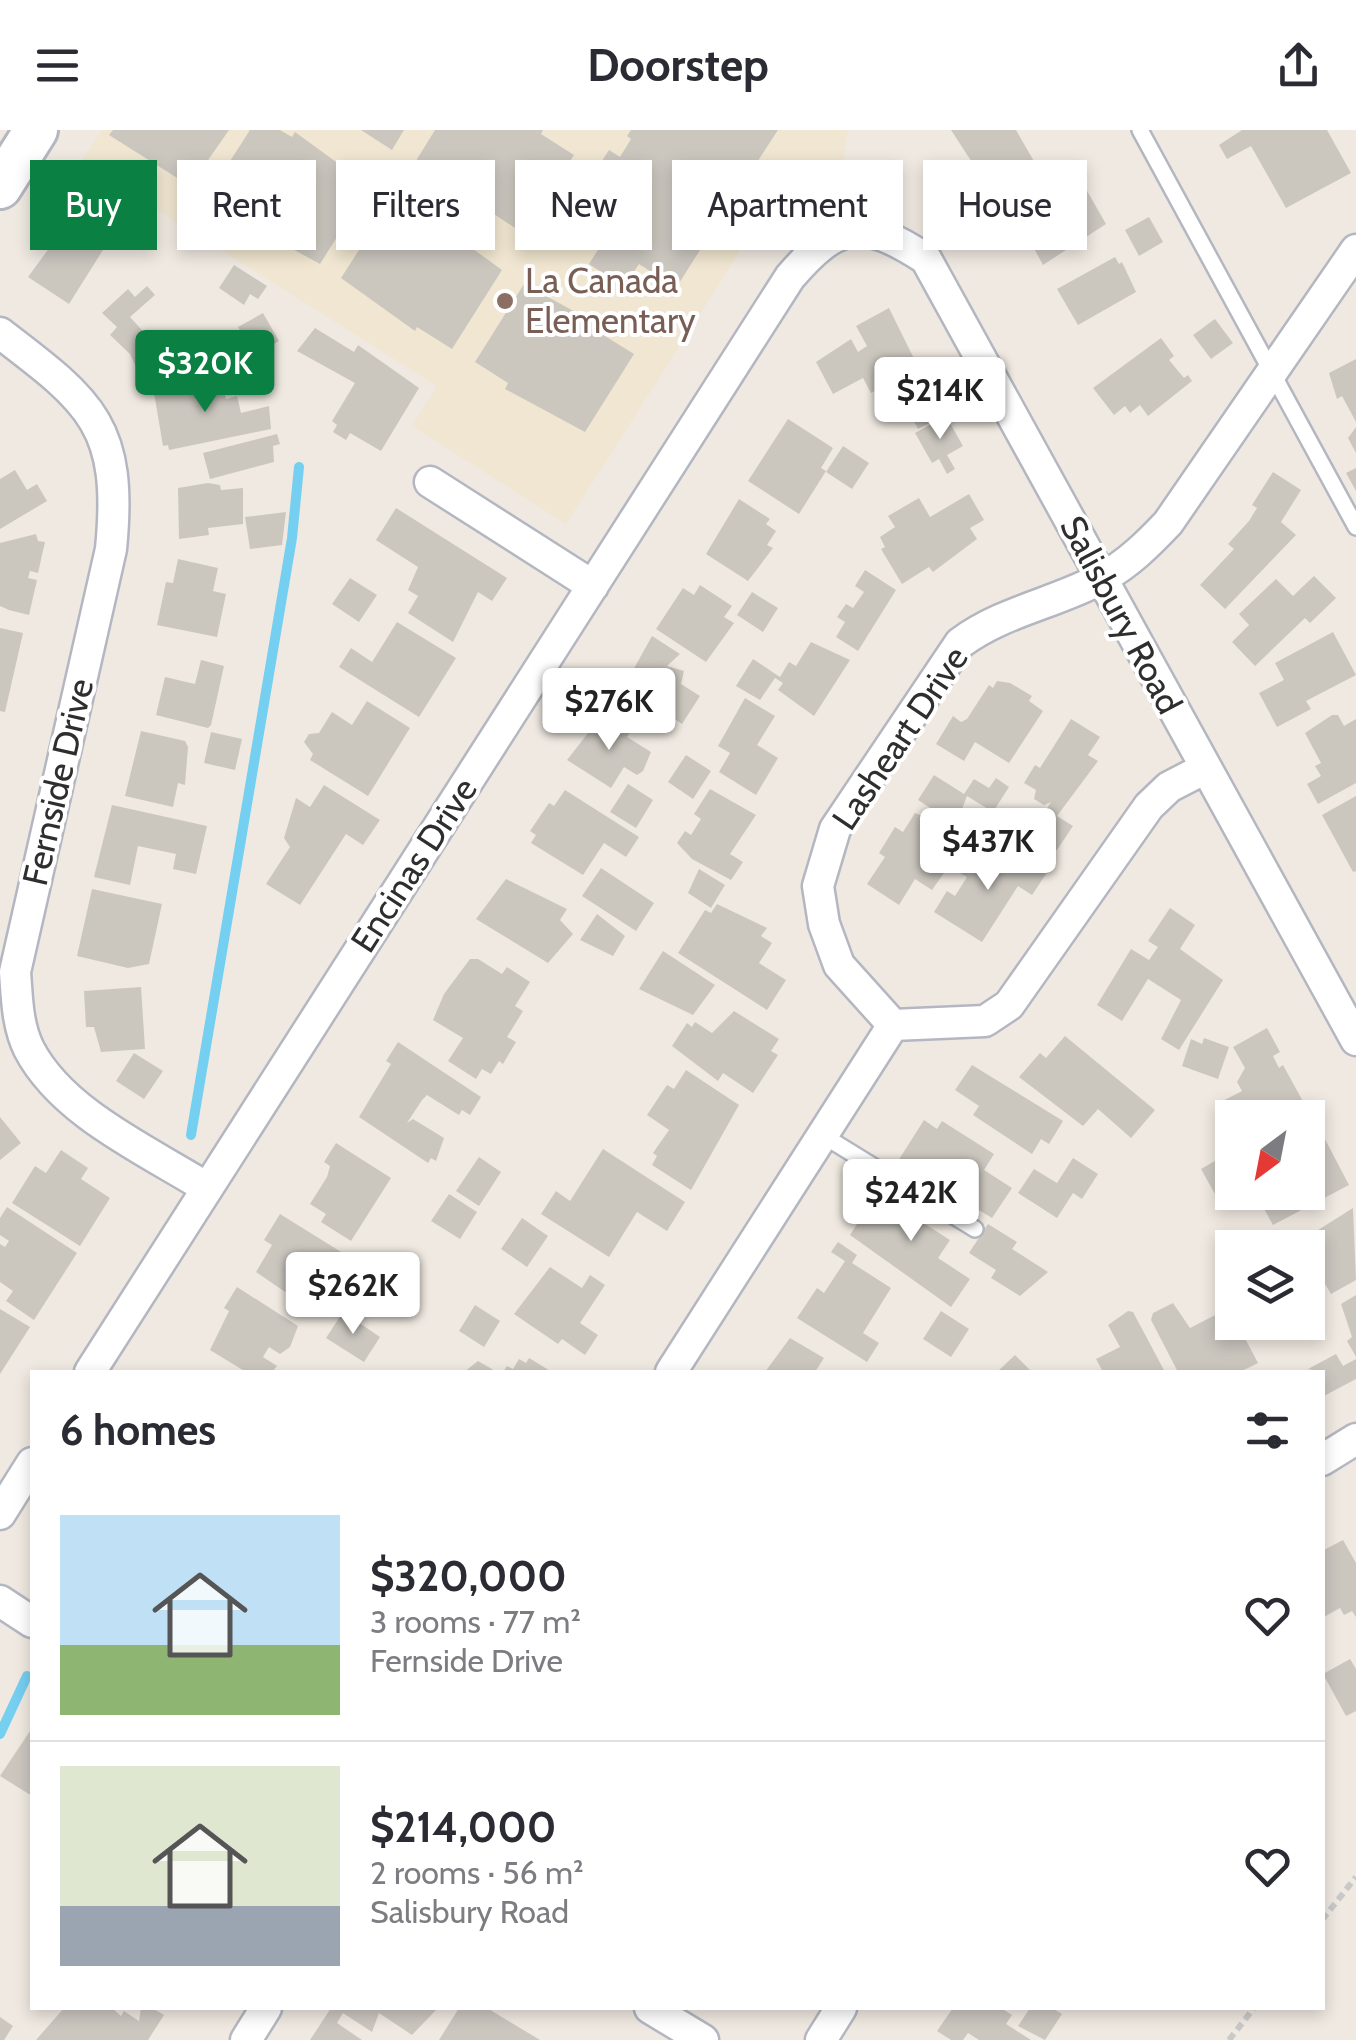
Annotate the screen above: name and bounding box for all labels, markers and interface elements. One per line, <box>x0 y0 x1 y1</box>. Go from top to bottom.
icon: menu <box>30 38 85 93</box>
text: Doorstep <box>587 38 769 92</box>
icon: share <box>1271 38 1326 93</box>
chip: Buy <box>30 160 157 250</box>
chip: Rent <box>177 160 316 250</box>
chip: Filters <box>336 160 495 250</box>
chip: New <box>515 160 652 250</box>
chip: Apartment <box>672 160 903 250</box>
chip: House <box>923 160 1087 250</box>
place label: La Canada Elementary <box>525 259 696 342</box>
marker: La Canada Elementary <box>494 290 516 312</box>
pin: $320K <box>135 330 275 415</box>
text: $320K <box>157 343 253 382</box>
pin: $214K <box>870 357 1010 442</box>
text: $214K <box>896 370 984 409</box>
street label: Salisbury Road <box>1051 509 1192 721</box>
street label: Lasheart Drive <box>823 638 977 838</box>
pin: $276K <box>539 668 679 753</box>
street label: Fernside Drive <box>13 674 102 889</box>
text: $276K <box>564 681 654 720</box>
street label: Encinas Drive <box>341 769 486 960</box>
pin: $437K <box>918 808 1058 893</box>
text: $437K <box>942 821 1034 860</box>
north arrow <box>1215 1100 1325 1210</box>
map controls <box>1215 1100 1325 1340</box>
pin: $242K <box>841 1159 981 1244</box>
text: $242K <box>865 1172 957 1211</box>
button: layers <box>1215 1230 1325 1340</box>
pin: $262K <box>283 1252 423 1337</box>
text: $262K <box>308 1265 398 1304</box>
icon: filters <box>1240 1403 1295 1458</box>
text: 6 homes <box>60 1404 216 1456</box>
text: $320,000 <box>370 1550 567 1602</box>
icon: home <box>140 1555 260 1675</box>
icon: heart <box>1240 1588 1295 1643</box>
text: 3 rooms · 77 m² <box>370 1602 581 1641</box>
text: Fernside Drive <box>370 1641 563 1680</box>
text: $214,000 <box>370 1801 556 1853</box>
icon: home <box>140 1806 260 1926</box>
icon: heart <box>1240 1839 1295 1894</box>
text: 2 rooms · 56 m² <box>370 1853 584 1892</box>
text: Salisbury Road <box>370 1892 569 1931</box>

